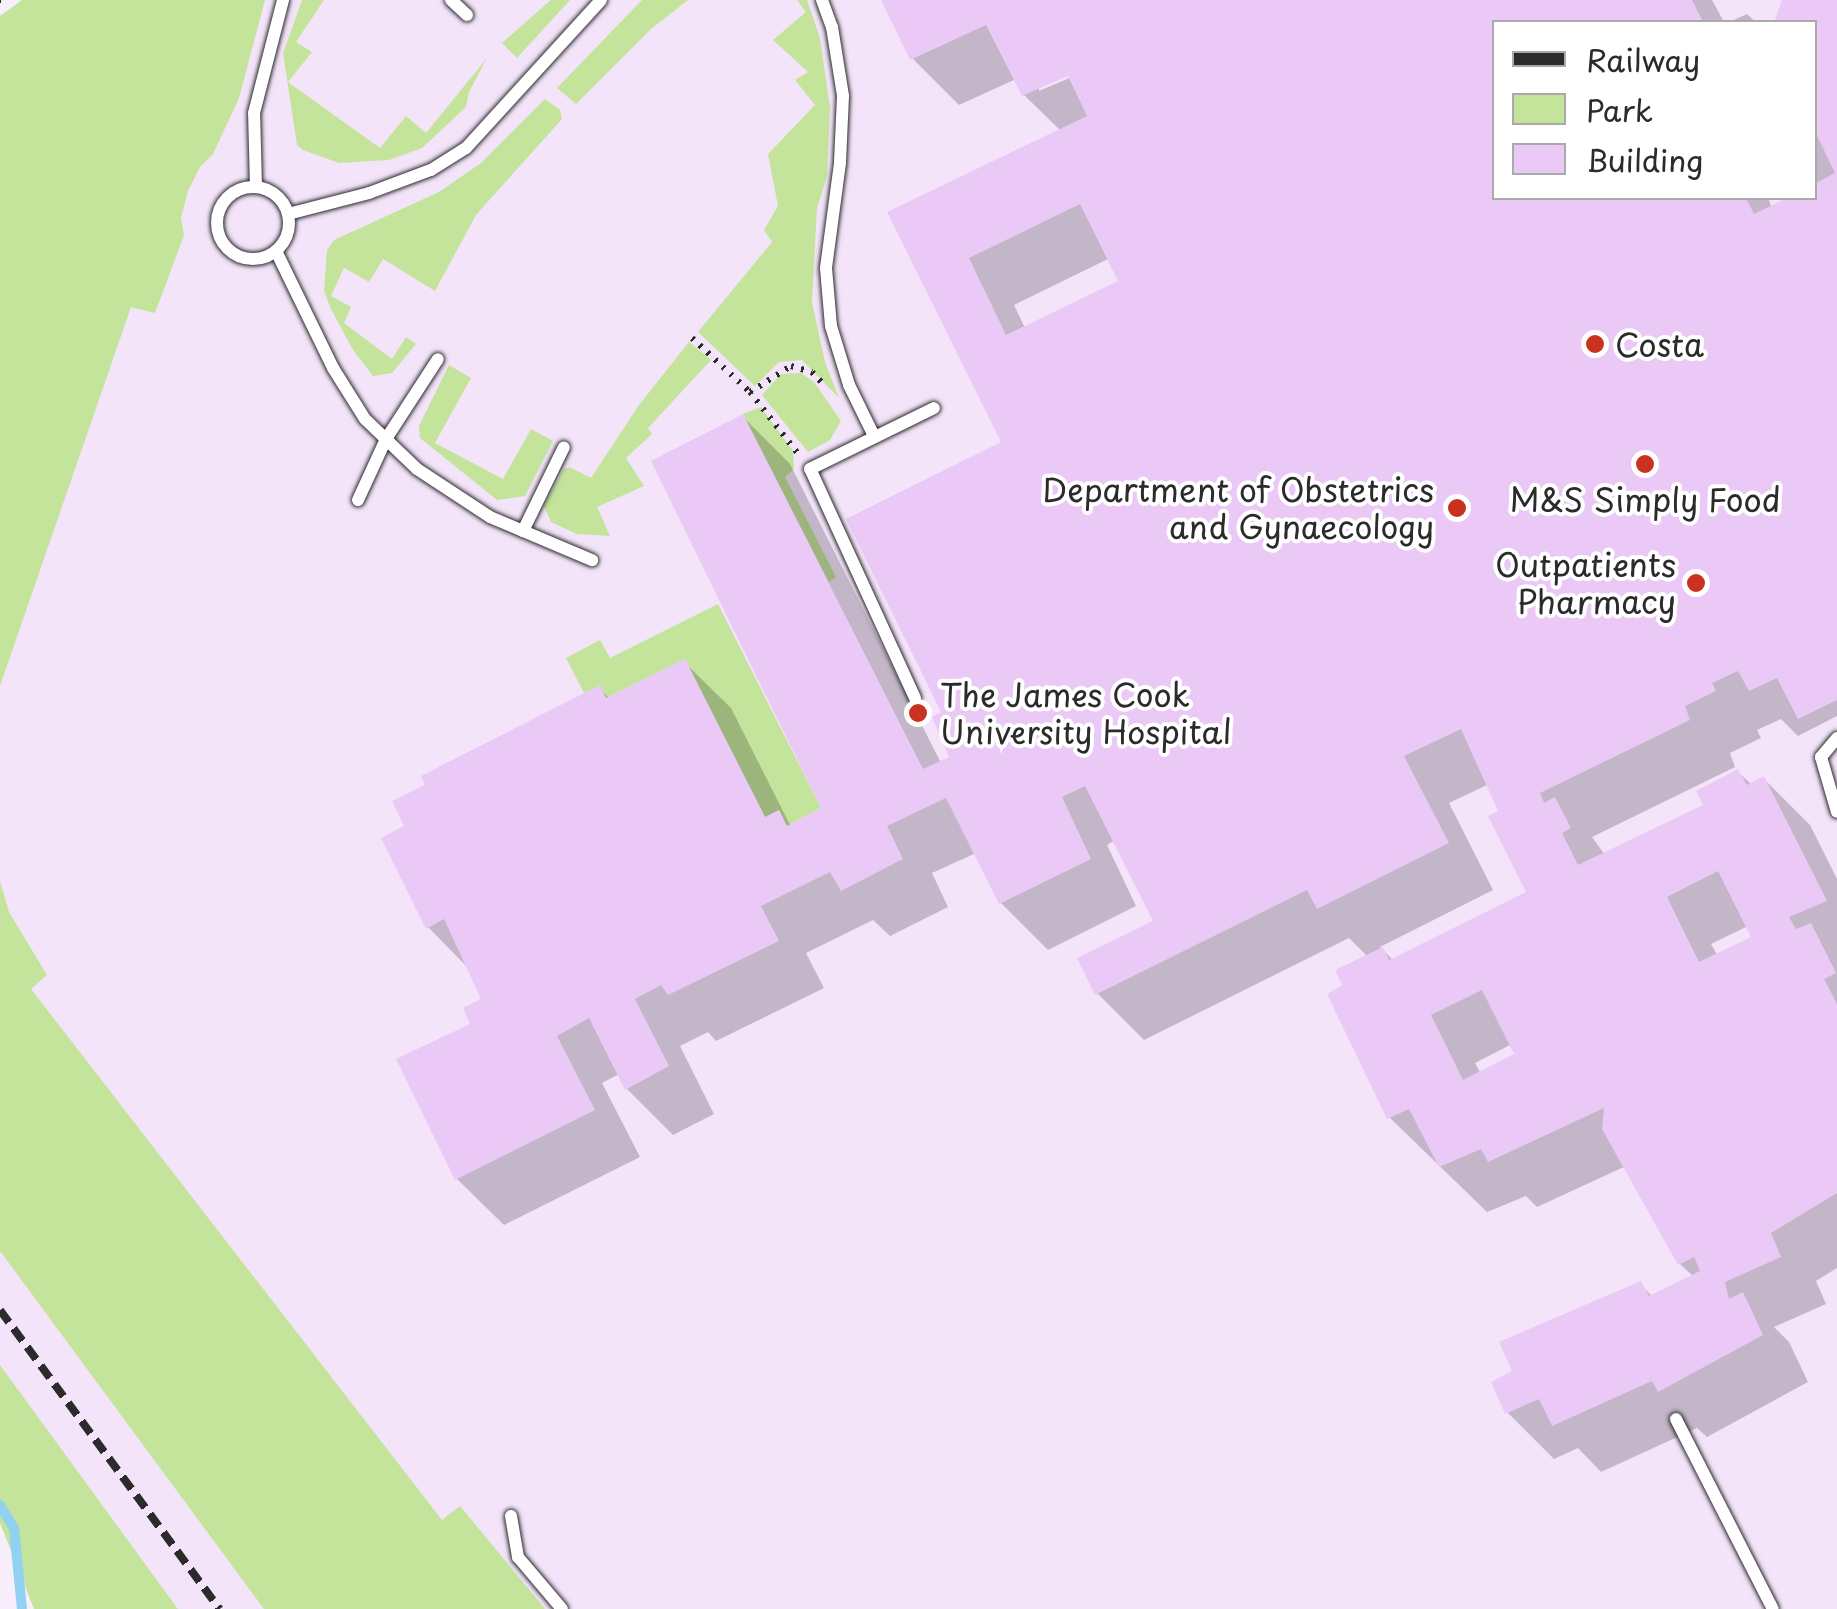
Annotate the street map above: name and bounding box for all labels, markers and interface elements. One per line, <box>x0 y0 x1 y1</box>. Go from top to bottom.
legend <box>1492 20 1817 200</box>
text: Railway <box>1586 37 1700 82</box>
text: Park <box>1586 87 1653 132</box>
text: Building <box>1586 137 1703 182</box>
place label: Costa <box>1615 325 1704 363</box>
marker: Costa <box>1584 333 1606 355</box>
marker: M&S Simply Food <box>1634 453 1656 475</box>
place label: Department of Obstetrics and Gynaecology <box>1043 471 1434 546</box>
place label: M&S Simply Food <box>1510 480 1780 518</box>
marker: Department of Obstetrics and Gynaecology <box>1444 495 1470 521</box>
place label: Outpatients Pharmacy <box>1495 546 1676 621</box>
marker: Outpatients Pharmacy <box>1685 572 1707 594</box>
place label: The James Cook University Hospital <box>940 676 1233 751</box>
marker: The James Cook University Hospital <box>905 700 931 726</box>

